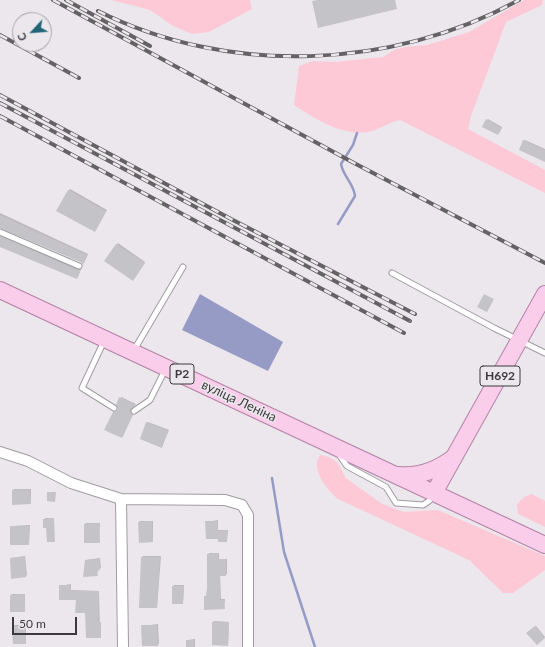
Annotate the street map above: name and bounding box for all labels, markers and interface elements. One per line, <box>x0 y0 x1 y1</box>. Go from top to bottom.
north arrow <box>12 12 52 52</box>
text: С <box>14 31 29 43</box>
road number: Р2 <box>170 364 194 384</box>
road number: Н692 <box>480 366 520 386</box>
street label: вуліца Леніна <box>199 377 279 425</box>
scale bar <box>14 609 79 635</box>
text: 50 m <box>19 616 46 631</box>

